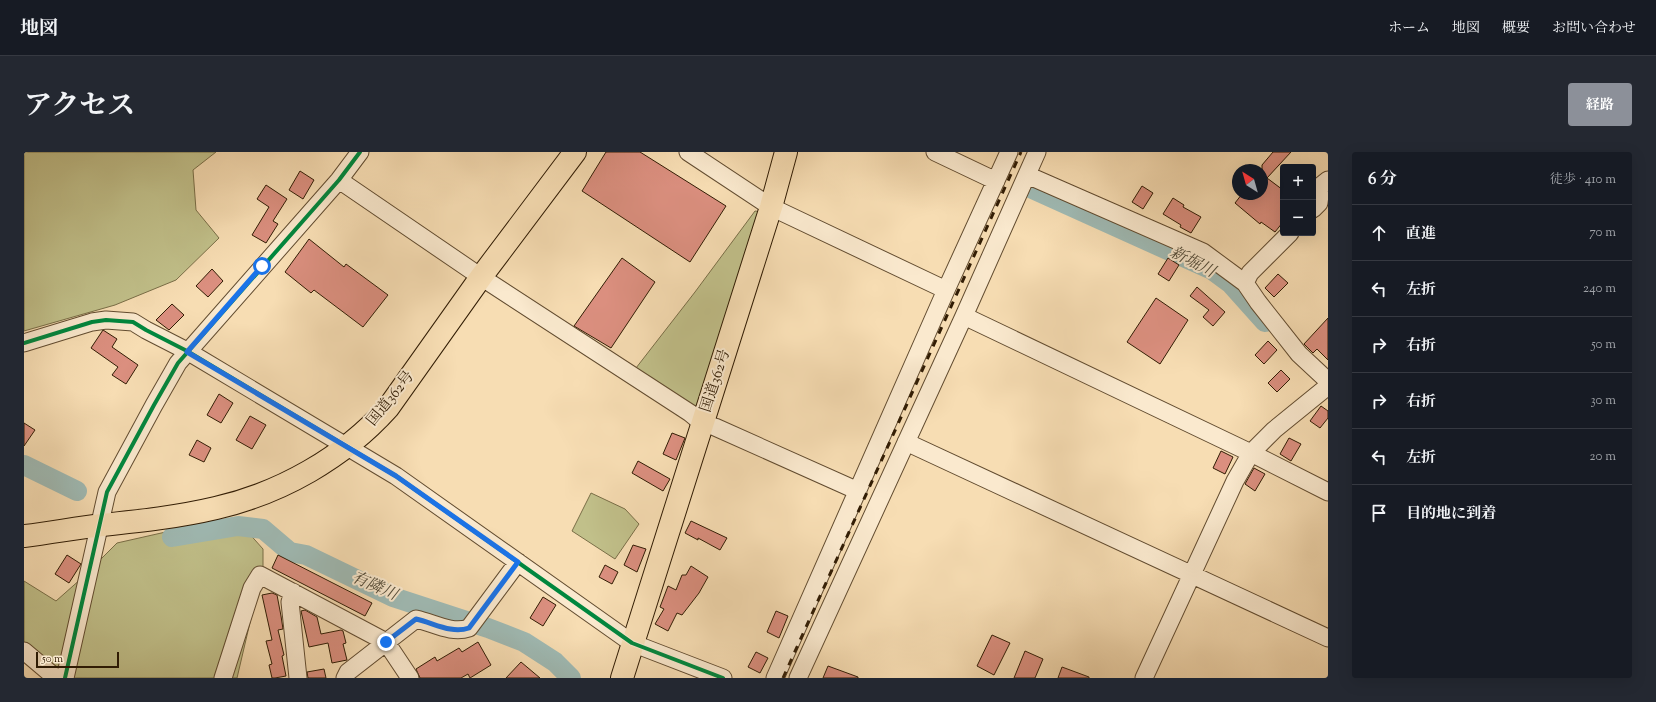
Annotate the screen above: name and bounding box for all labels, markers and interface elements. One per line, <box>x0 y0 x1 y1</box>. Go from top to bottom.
text: 地図 <box>20 16 58 43</box>
text: ホーム <box>1388 19 1430 39</box>
text: 地図 <box>1452 19 1480 39</box>
text: 概要 <box>1502 19 1530 39</box>
text: お問い合わせ <box>1552 19 1636 39</box>
button: 経路 <box>1568 83 1632 126</box>
text: アクセス <box>24 87 135 127</box>
north arrow <box>1232 164 1268 200</box>
map controls <box>1280 164 1316 236</box>
button: + <box>1280 164 1316 200</box>
text: 6 分 <box>1368 168 1397 192</box>
text: 徒歩 · 410 m <box>1550 171 1616 189</box>
button: − <box>1280 200 1316 236</box>
icon: ahead <box>1368 222 1390 244</box>
text: 直進 <box>1406 224 1436 245</box>
text: 70 m <box>1589 224 1616 242</box>
water label: 新堀川 <box>1165 242 1220 285</box>
route start <box>253 257 271 275</box>
icon: left <box>1368 278 1390 300</box>
text: 左折 <box>1406 280 1436 301</box>
text: 240 m <box>1583 280 1616 298</box>
icon: right <box>1368 334 1390 356</box>
text: 右折 <box>1406 336 1436 357</box>
text: 50 m <box>1591 336 1616 354</box>
street label: 国道362号 <box>696 347 736 415</box>
street label: 国道362号 <box>362 367 420 431</box>
icon: right <box>1368 390 1390 412</box>
text: 右折 <box>1406 392 1436 413</box>
text: 30 m <box>1590 392 1616 410</box>
icon: left <box>1368 446 1390 468</box>
text: 左折 <box>1406 448 1436 469</box>
text: 20 m <box>1590 448 1616 466</box>
icon: arrive <box>1368 502 1390 524</box>
text: 目的地に到着 <box>1406 504 1496 525</box>
water label: 有隣川 <box>347 567 402 608</box>
route end <box>377 633 395 651</box>
scale bar <box>36 650 119 669</box>
text: 50 m <box>42 651 63 667</box>

